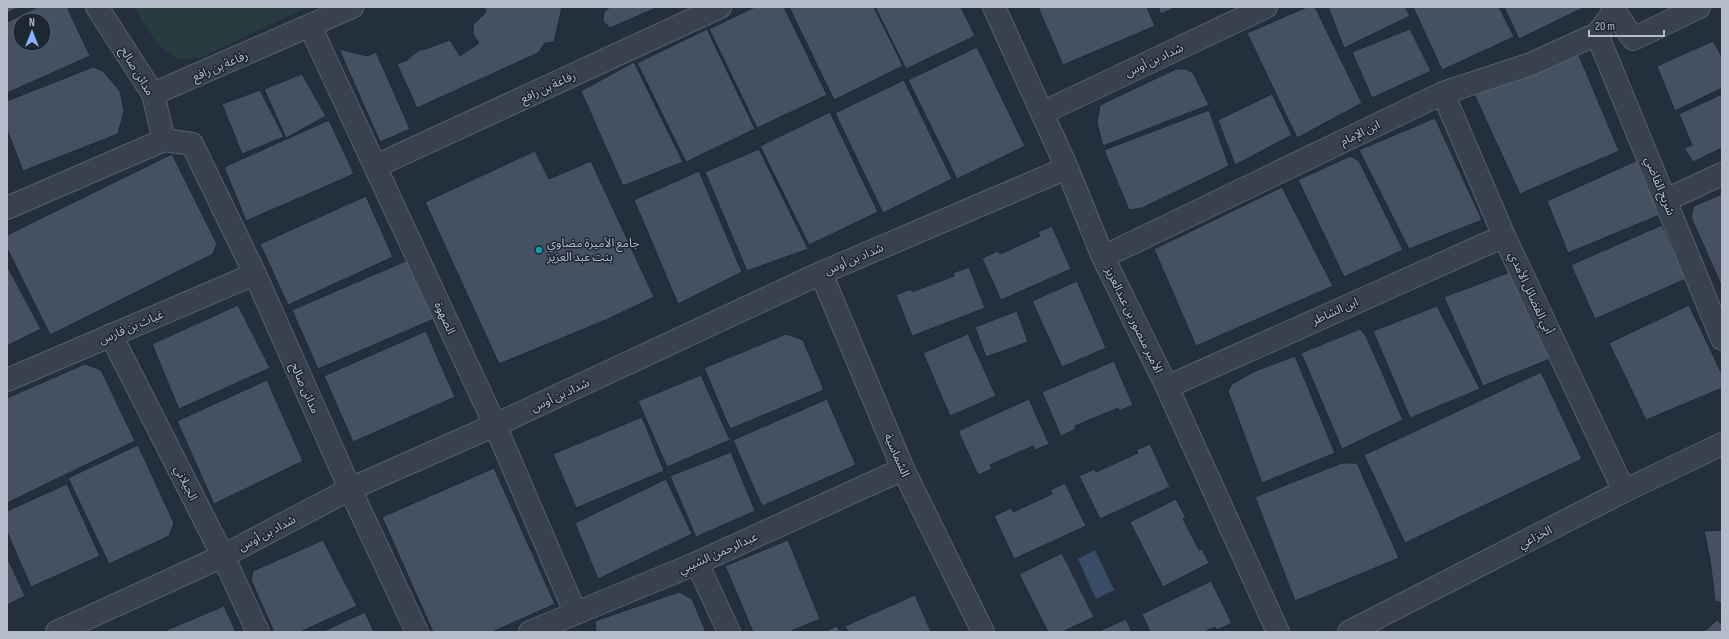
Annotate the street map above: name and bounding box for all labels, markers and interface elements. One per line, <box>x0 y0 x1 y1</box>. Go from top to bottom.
north arrow <box>12 12 52 52</box>
scale bar <box>1589 12 1664 38</box>
text: N <box>29 16 35 29</box>
text: 20 m <box>1595 19 1615 34</box>
street label: شداد بن أوس <box>1122 40 1186 81</box>
street label: مدائن صالح <box>115 44 157 99</box>
street label: رفاعة بن رافع <box>190 48 251 86</box>
street label: رفاعة بن رافع <box>518 68 579 108</box>
street label: ابن الإمام <box>1338 117 1383 150</box>
street label: شريح القاضي <box>1639 155 1678 218</box>
place label: جامع الأميرة مضاوي بنت عبد العزيز <box>546 236 639 265</box>
street label: شداد بن أوس <box>822 240 886 279</box>
marker: جامع الأميرة مضاوي بنت عبد العزيز <box>534 245 544 255</box>
street label: أبي الفضائل الأمدي <box>1503 249 1557 338</box>
street label: الأمير منصور بن عبدالعزيز <box>1101 264 1166 376</box>
street label: ابن الشاطر <box>1309 295 1361 329</box>
street label: الصهوة <box>431 300 459 337</box>
street label: غياث بن فارس <box>96 307 166 348</box>
street label: مدائن صالح <box>286 360 323 417</box>
street label: شداد بن أوس <box>528 375 592 416</box>
street label: الشماسية <box>880 431 913 480</box>
street label: الجيلاني <box>169 463 201 504</box>
street label: شداد بن أوس <box>236 512 299 555</box>
street label: الخزاعي <box>1516 523 1556 554</box>
street label: عبدالرحمن الشيبي <box>676 529 761 579</box>

